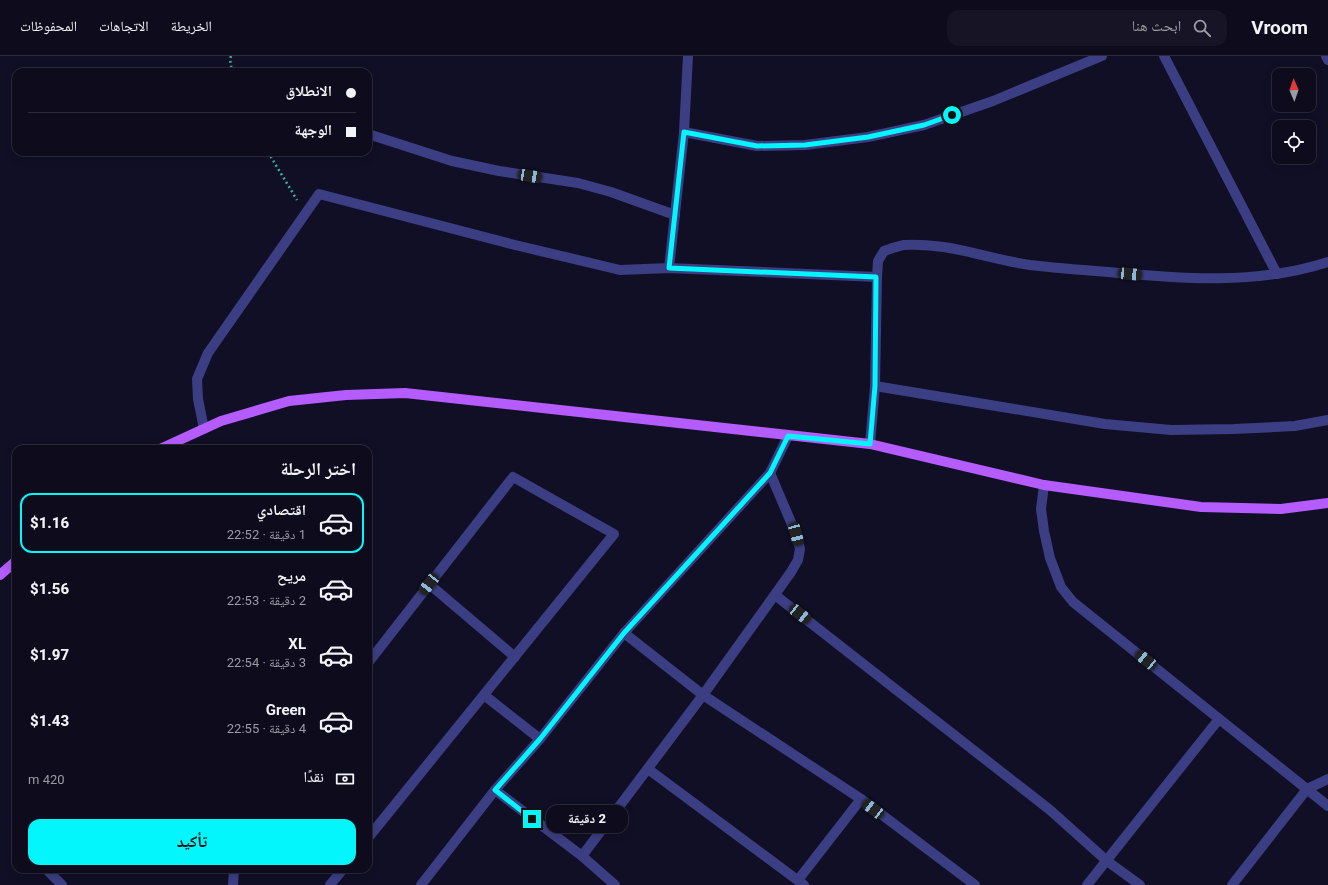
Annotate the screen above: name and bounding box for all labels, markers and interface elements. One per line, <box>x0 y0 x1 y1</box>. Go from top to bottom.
search box <box>947 10 1227 46</box>
text: Vroom <box>1251 16 1308 39</box>
text: ابحث هنا <box>1132 17 1181 35</box>
icon: search <box>1191 17 1213 39</box>
text: المحفوظات <box>20 18 77 34</box>
text: الاتجاهات <box>99 18 149 34</box>
text: الخريطة <box>171 18 212 34</box>
north arrow <box>1272 68 1316 112</box>
map controls <box>1272 68 1316 164</box>
text: الانطلاق <box>286 82 332 100</box>
route start <box>943 106 961 124</box>
button: locate <box>1272 120 1316 164</box>
text: الوجهة <box>294 121 332 139</box>
car <box>517 168 543 184</box>
car <box>1118 267 1142 281</box>
text: اختر الرحلة <box>281 458 356 479</box>
text: اقتصادي <box>257 501 306 519</box>
icon: car <box>318 505 354 541</box>
text: $1.16 <box>30 514 69 532</box>
car <box>787 521 805 547</box>
text: 1 دقيقة · 22:52 <box>227 527 306 542</box>
text: مريح <box>277 567 306 585</box>
icon: car <box>318 571 354 607</box>
car <box>417 571 441 597</box>
text: $1.56 <box>30 580 69 598</box>
text: 2 دقيقة · 22:53 <box>227 593 306 608</box>
car <box>787 602 813 626</box>
text: XL <box>288 635 306 653</box>
icon: car <box>318 637 354 673</box>
text: $1.97 <box>30 646 69 664</box>
car <box>1133 648 1159 672</box>
text: 3 دقيقة · 22:54 <box>227 655 306 670</box>
text: Green <box>266 701 306 719</box>
icon: car <box>318 703 354 739</box>
text: $1.43 <box>30 712 69 730</box>
text: 4 دقيقة · 22:55 <box>227 721 306 736</box>
text: نقدًا <box>303 768 324 786</box>
icon: cash <box>334 768 356 790</box>
text: 420 m <box>28 772 65 787</box>
car <box>860 797 886 821</box>
callout: 2 دقيقة <box>546 805 628 833</box>
route end <box>523 810 541 828</box>
text: 2 دقيقة <box>568 811 606 826</box>
button: تأكيد <box>28 819 356 865</box>

